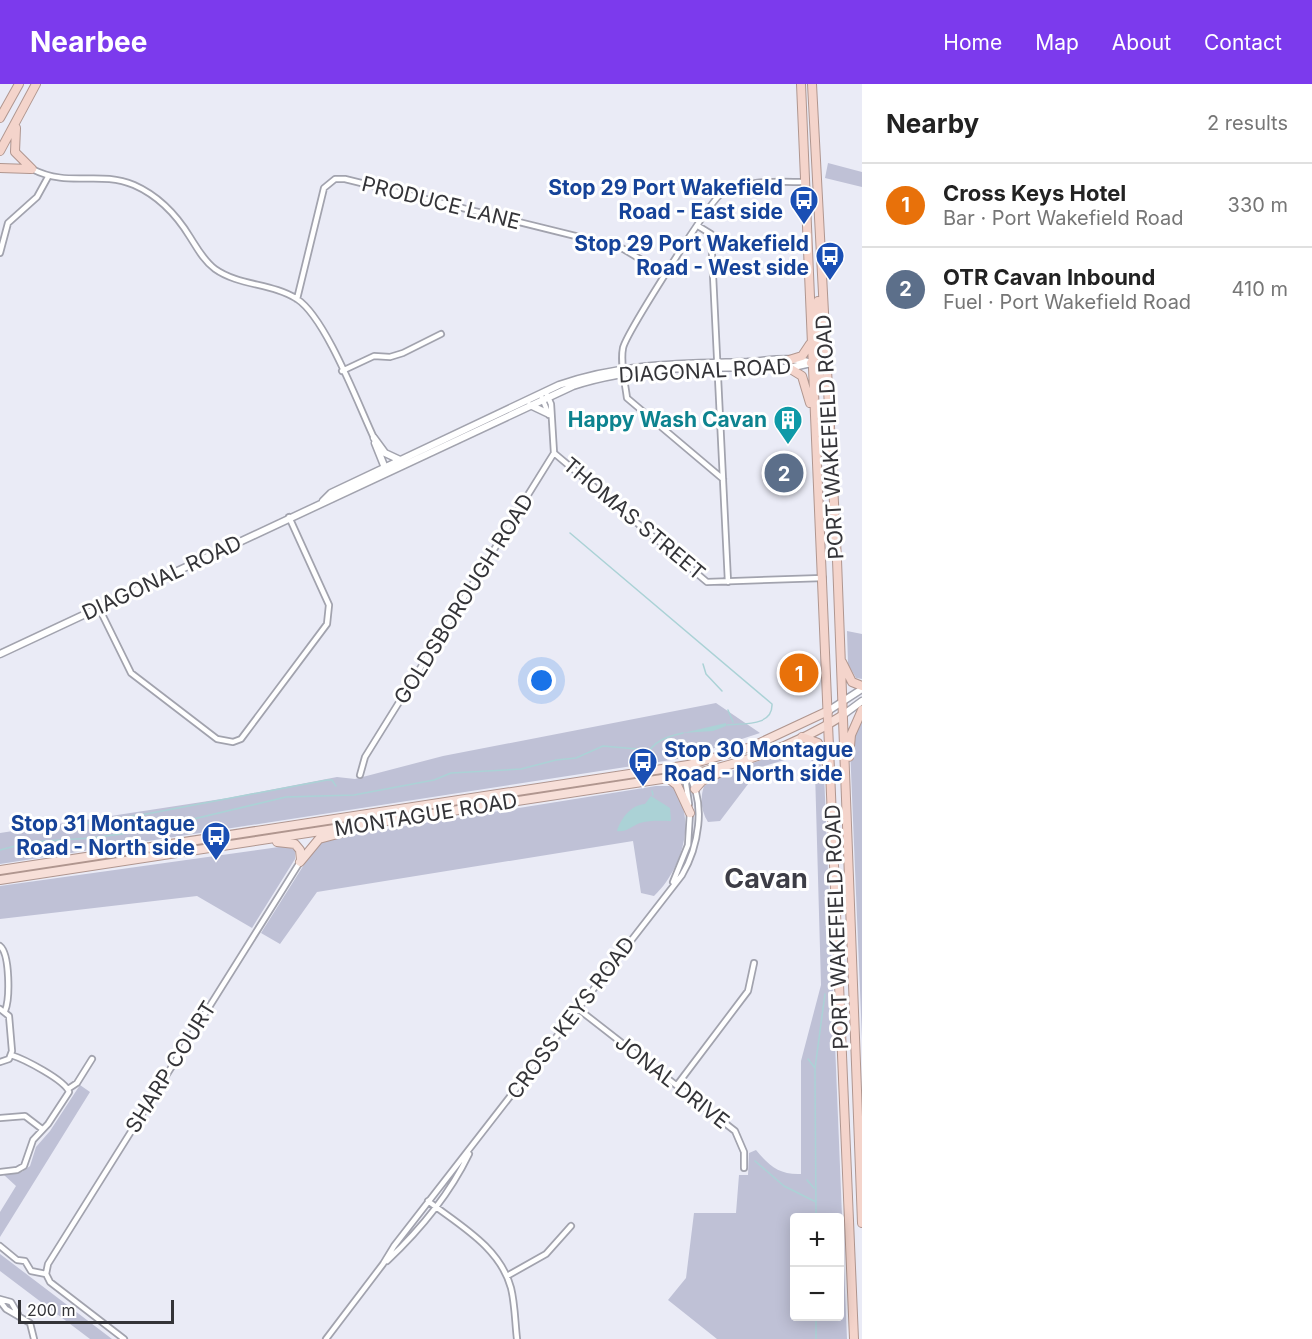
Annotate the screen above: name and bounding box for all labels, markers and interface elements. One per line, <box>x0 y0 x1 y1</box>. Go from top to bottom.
text: Nearbee <box>30 25 147 59</box>
text: Home <box>943 30 1002 55</box>
text: Map <box>1035 30 1079 55</box>
text: About <box>1112 30 1171 55</box>
text: Contact <box>1204 30 1282 55</box>
text: Nearby <box>886 108 979 139</box>
text: 2 results <box>1207 111 1288 135</box>
street label: PRODUCE LANE <box>359 171 523 234</box>
place label: Stop 29 Port Wakefield Road - East side <box>548 175 783 224</box>
text: Cross Keys Hotel <box>943 180 1126 206</box>
bus stop icon: Stop 29 Port Wakefield Road - East side <box>788 184 820 226</box>
text: 1 <box>901 193 910 217</box>
text: 330 m <box>1228 193 1288 217</box>
text: Bar · Port Wakefield Road <box>943 206 1184 230</box>
place label: Stop 29 Port Wakefield Road - West side <box>574 231 809 280</box>
bus stop icon: Stop 29 Port Wakefield Road - West side <box>814 240 846 282</box>
text: OTR Cavan Inbound <box>943 264 1155 290</box>
text: 2 <box>899 277 912 301</box>
text: 410 m <box>1232 277 1288 301</box>
text: Fuel · Port Wakefield Road <box>943 290 1191 314</box>
street label: PORT WAKEFIELD ROAD <box>811 314 848 560</box>
street label: DIAGONAL ROAD <box>618 353 792 388</box>
building icon: Happy Wash Cavan <box>772 404 804 446</box>
place label: Happy Wash Cavan <box>568 407 767 432</box>
pin: 2 <box>764 450 804 496</box>
street label: THOMAS STREET <box>558 452 710 585</box>
street label: GOLDSBOROUGH ROAD <box>389 489 539 708</box>
street label: DIAGONAL ROAD <box>78 530 245 625</box>
pin: 1 <box>780 650 818 696</box>
your location <box>527 666 556 695</box>
place label: Stop 30 Montague Road - North side <box>664 737 853 786</box>
bus stop icon: Stop 30 Montague Road - North side <box>627 746 659 788</box>
street label: MONTAGUE ROAD <box>333 788 519 841</box>
street label: PORT WAKEFIELD ROAD <box>820 804 853 1050</box>
place label: Stop 31 Montague Road - North side <box>11 811 195 860</box>
bus stop icon: Stop 31 Montague Road - North side <box>200 820 232 862</box>
district label: Cavan <box>724 862 808 895</box>
street label: CROSS KEYS ROAD <box>501 932 640 1104</box>
street label: SHARP COURT <box>120 996 221 1137</box>
street label: JONAL DRIVE <box>610 1029 734 1134</box>
map controls <box>790 1213 844 1321</box>
button: + <box>790 1213 844 1267</box>
button: − <box>790 1267 844 1321</box>
scale bar <box>18 1297 174 1324</box>
text: 200 m <box>27 1300 75 1320</box>

